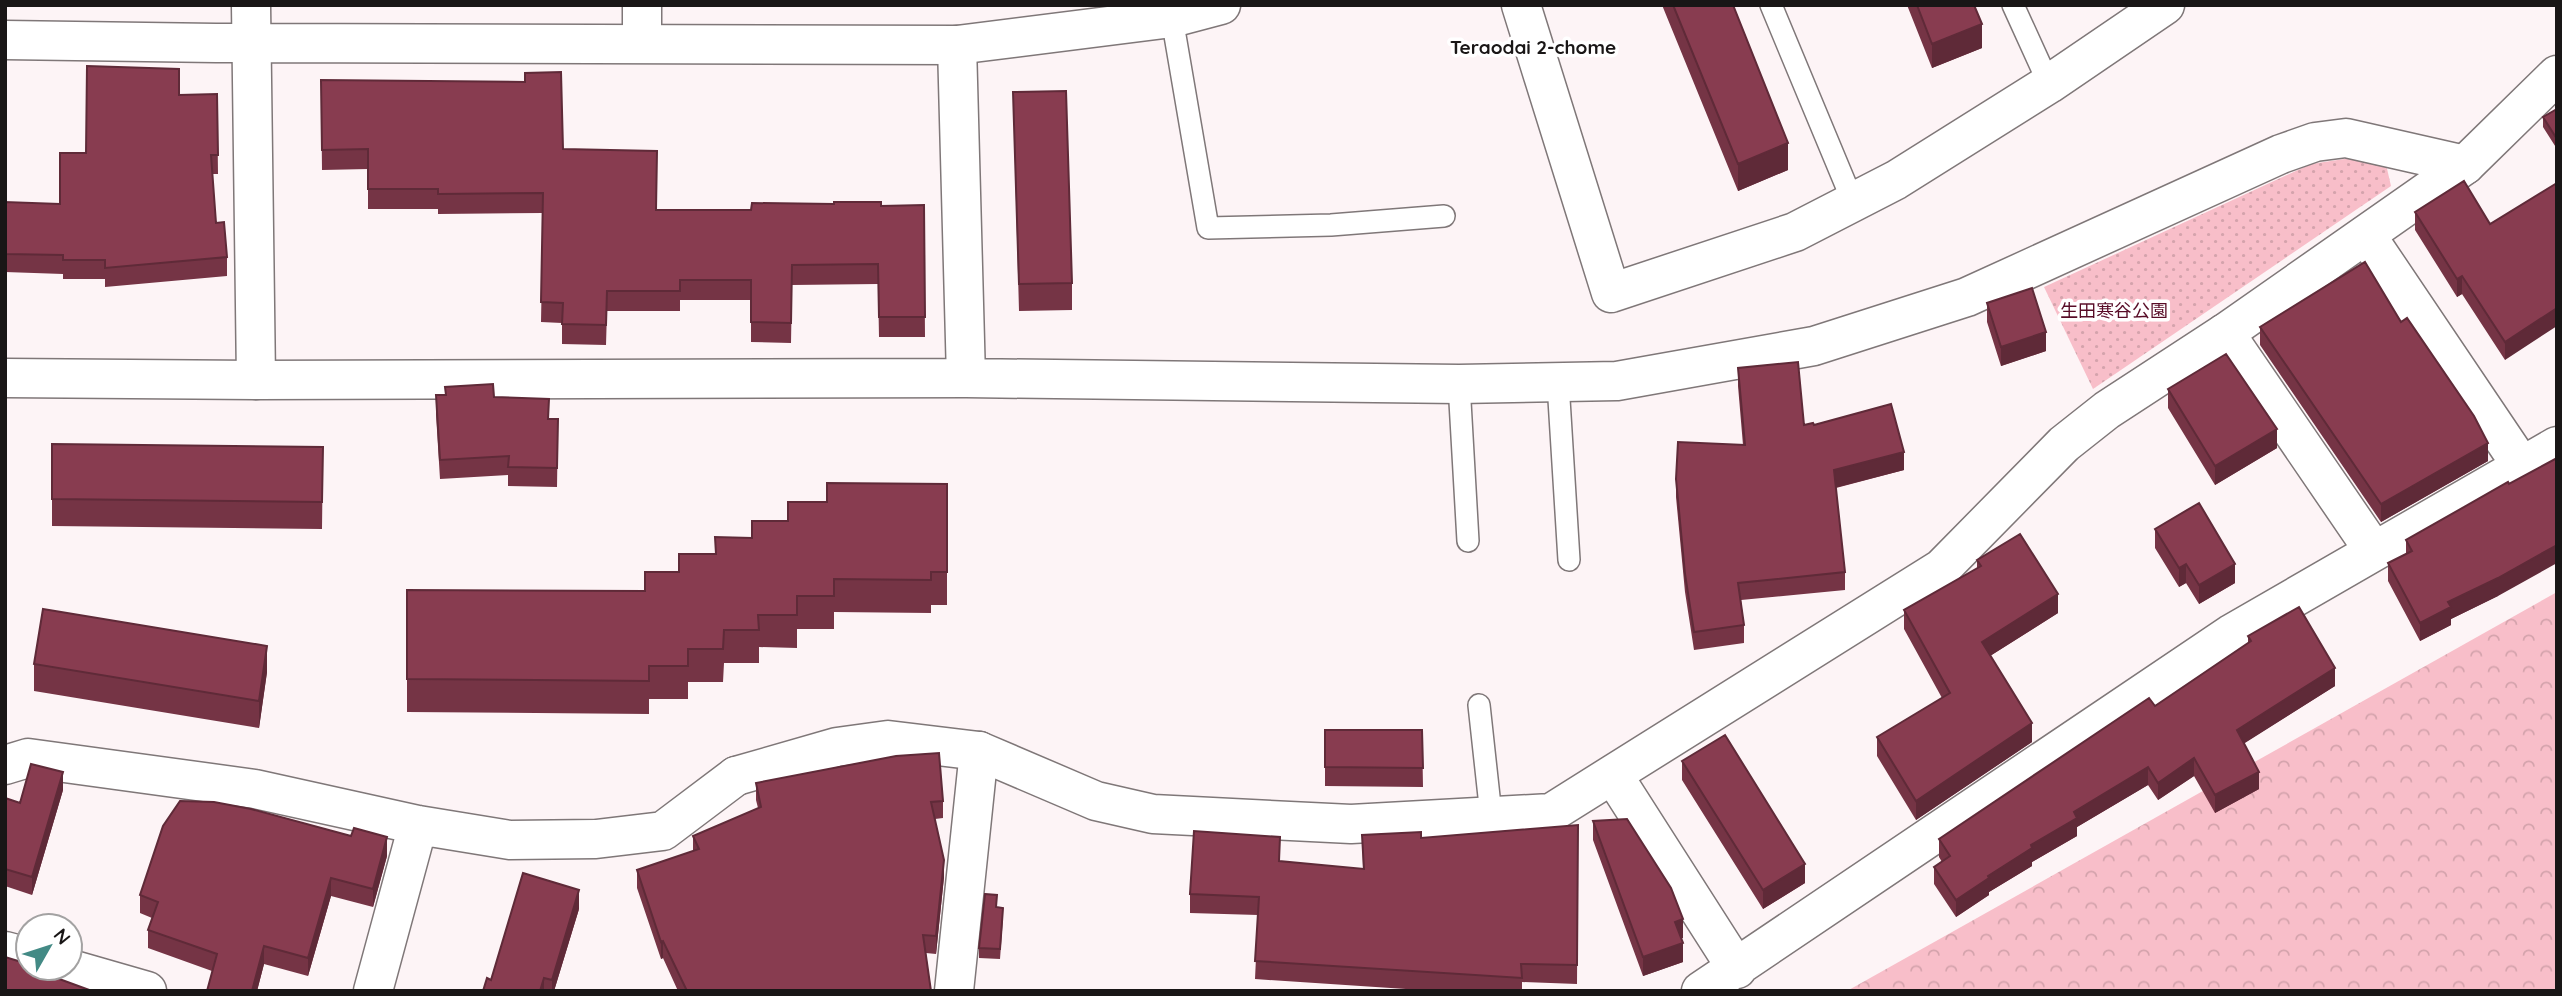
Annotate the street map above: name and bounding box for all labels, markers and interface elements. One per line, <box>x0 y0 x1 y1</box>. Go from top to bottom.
district label: Teraodai 2-chome <box>1450 35 1616 59</box>
park label: 生田寒谷公園 <box>2060 299 2168 322</box>
north arrow <box>14 912 84 982</box>
text: N <box>48 923 76 949</box>

